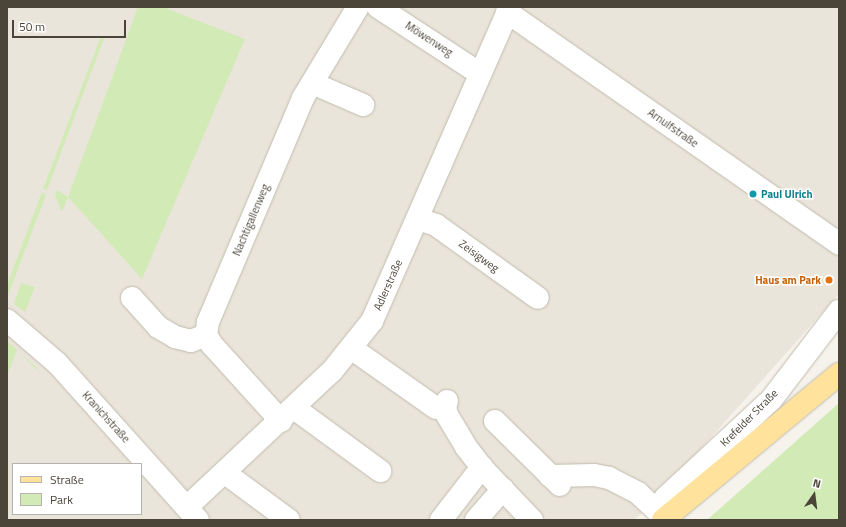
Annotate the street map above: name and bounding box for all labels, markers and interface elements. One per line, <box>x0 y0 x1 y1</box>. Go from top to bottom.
scale bar <box>14 12 128 38</box>
text: 50 m <box>19 17 45 36</box>
street label: Möwenweg <box>403 19 455 59</box>
street label: Arnulfstraße <box>645 106 701 150</box>
street label: Nachtigallenweg <box>230 182 272 258</box>
place label: Paul Ulrich <box>761 187 813 201</box>
marker: Paul Ulrich <box>748 189 758 199</box>
street label: Zeisigweg <box>456 237 502 275</box>
street label: Adlerstraße <box>371 257 405 313</box>
place label: Haus am Park <box>755 273 821 287</box>
marker: Haus am Park <box>824 275 834 285</box>
street label: Krefelder Straße <box>718 387 780 449</box>
street label: Kranichstraße <box>79 389 133 445</box>
legend <box>12 463 142 515</box>
text: Straße <box>50 470 84 489</box>
north arrow <box>794 475 834 515</box>
text: N <box>811 475 823 492</box>
text: Park <box>50 490 73 509</box>

